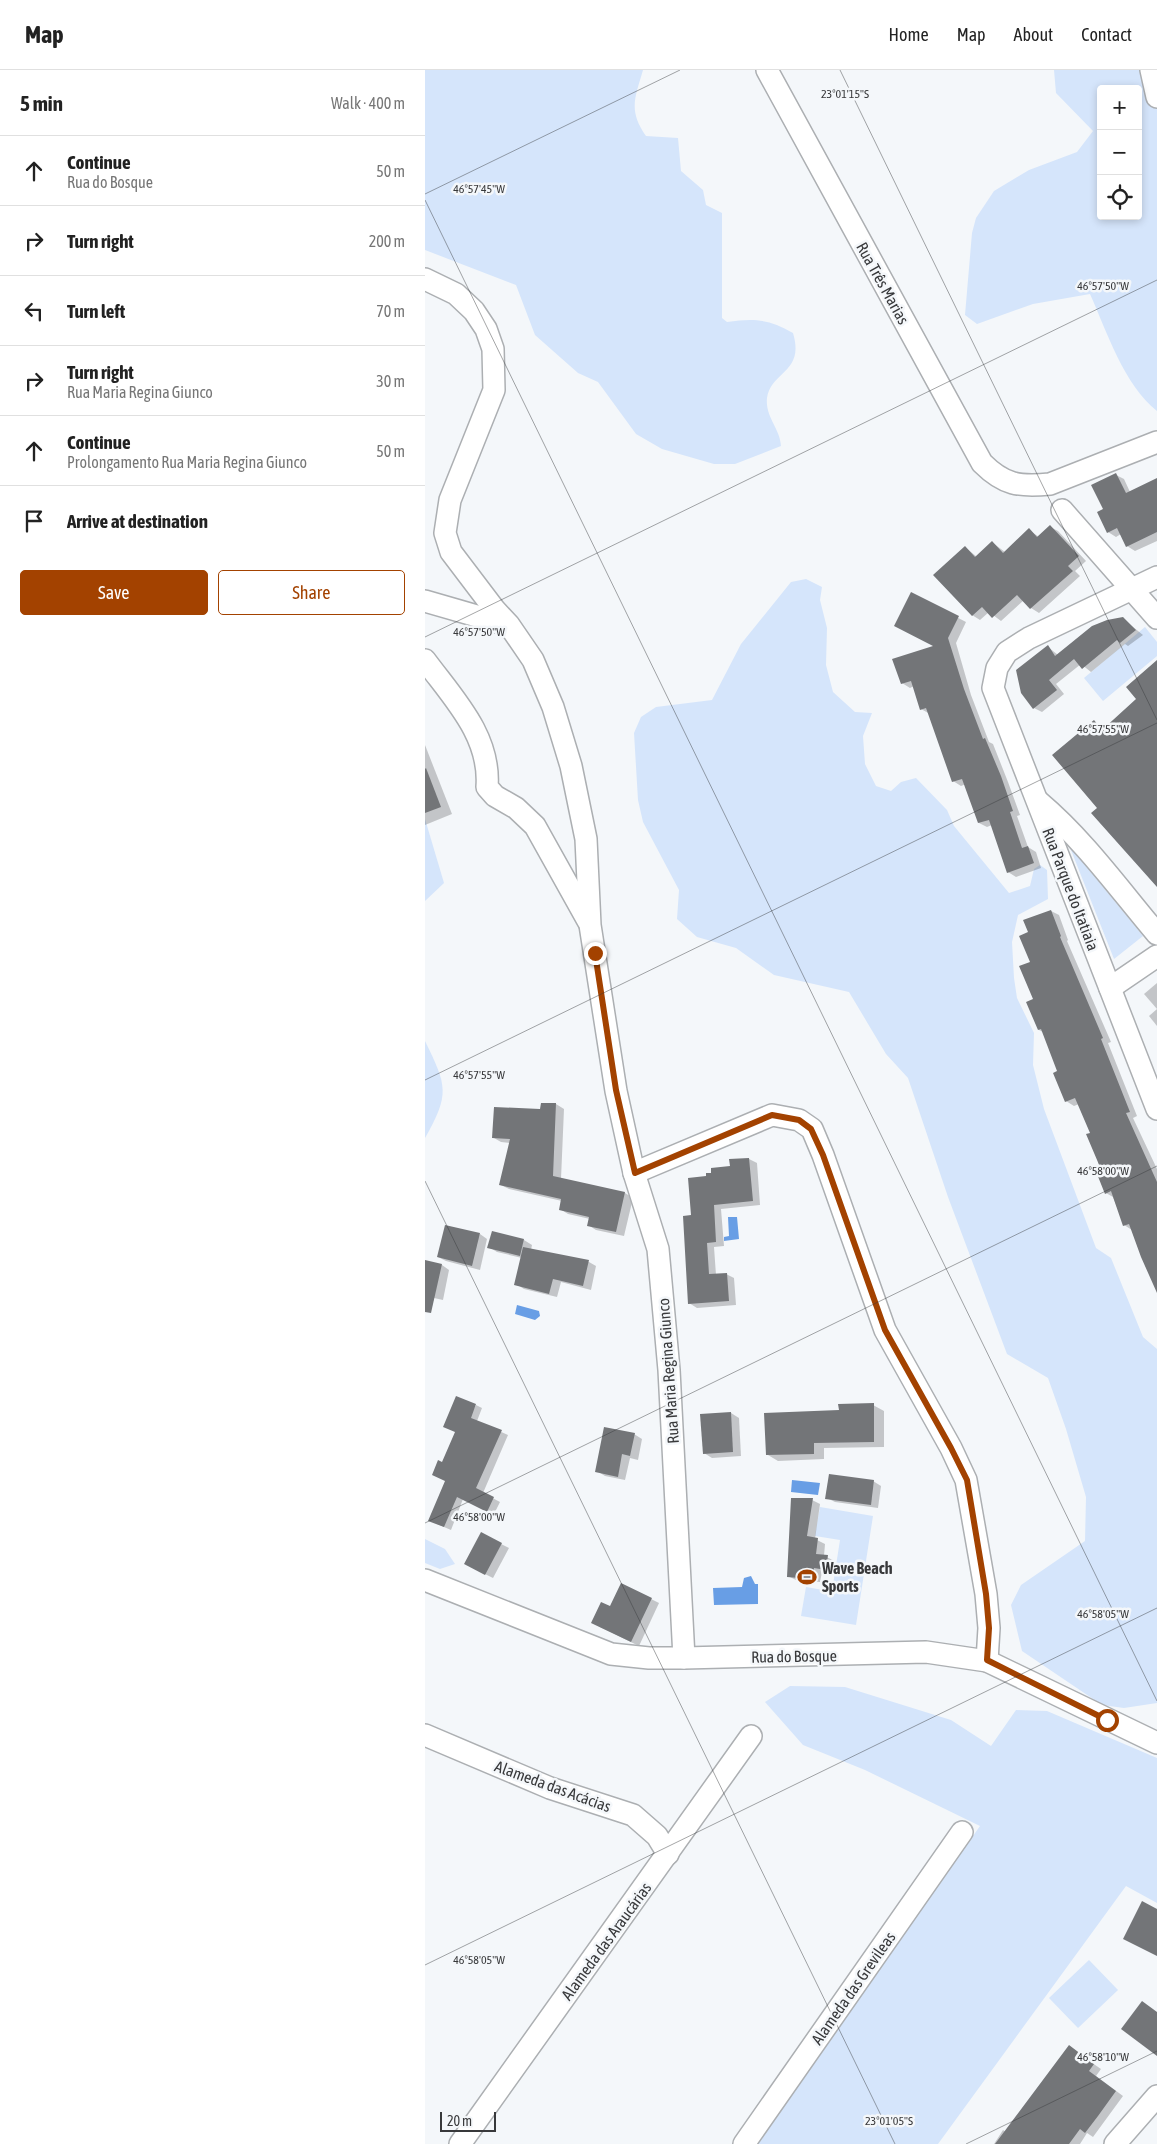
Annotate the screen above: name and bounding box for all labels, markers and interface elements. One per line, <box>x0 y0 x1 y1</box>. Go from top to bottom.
text: Map <box>25 21 64 48</box>
text: Home <box>889 24 929 45</box>
text: Map <box>957 24 986 45</box>
text: About <box>1014 24 1053 45</box>
text: Contact <box>1081 24 1132 45</box>
map controls <box>1097 85 1142 220</box>
button: + <box>1097 85 1142 130</box>
text: 23°01'15"S <box>821 87 869 101</box>
text: 5 min <box>20 91 63 115</box>
text: Walk · 400 m <box>331 94 405 112</box>
button: − <box>1097 130 1142 175</box>
text: Continue <box>67 151 131 173</box>
icon: ahead <box>20 157 48 185</box>
text: 50 m <box>376 162 405 180</box>
text: Rua do Bosque <box>67 173 153 191</box>
button: locate <box>1097 175 1142 220</box>
text: 46°57'45"W <box>453 182 505 196</box>
icon: right <box>20 227 48 255</box>
text: Turn right <box>67 230 134 252</box>
text: 200 m <box>369 232 405 250</box>
street label: Rua Três Marias <box>853 239 913 327</box>
text: 46°57'50"W <box>1077 279 1129 293</box>
icon: left <box>20 297 48 325</box>
text: Turn left <box>67 300 125 322</box>
text: 70 m <box>376 302 405 320</box>
text: Turn right <box>67 361 134 383</box>
icon: right <box>20 367 48 395</box>
text: 30 m <box>376 372 405 390</box>
text: Rua Maria Regina Giunco <box>67 383 213 401</box>
text: Continue <box>67 431 131 453</box>
icon: ahead <box>20 437 48 465</box>
text: 50 m <box>376 442 405 460</box>
text: Prolongamento Rua Maria Regina Giunco <box>67 453 307 471</box>
icon: arrive <box>20 507 48 535</box>
text: Arrive at destination <box>67 510 208 532</box>
button: Save <box>20 570 208 615</box>
button: Share <box>218 570 405 615</box>
text: 46°57'50"W <box>453 625 505 639</box>
text: 46°57'55"W <box>1077 722 1129 736</box>
street label: Rua Parque do Itatiaia <box>1038 825 1103 953</box>
route end <box>584 942 607 965</box>
text: 46°57'55"W <box>453 1068 505 1082</box>
text: 46°58'00"W <box>1077 1164 1129 1178</box>
street label: Rua Maria Regina Giunco <box>654 1298 683 1444</box>
text: 46°58'00"W <box>453 1510 505 1524</box>
place label: Wave Beach Sports <box>821 1559 893 1595</box>
sports icon: Wave Beach Sports <box>796 1566 818 1588</box>
text: 46°58'05"W <box>1077 1607 1129 1621</box>
street label: Rua do Bosque <box>751 1646 837 1667</box>
route start <box>1096 1709 1119 1732</box>
street label: Alameda das Acácias <box>493 1757 614 1815</box>
street label: Alameda das Araucárias <box>557 1879 655 2003</box>
street label: Alameda das Grevileas <box>807 1928 899 2048</box>
text: 46°58'05"W <box>453 1953 505 1967</box>
text: 46°58'10"W <box>1077 2050 1129 2064</box>
scale bar <box>440 2109 496 2132</box>
text: 20 m <box>447 2113 472 2129</box>
text: 23°01'05"S <box>865 2114 913 2128</box>

